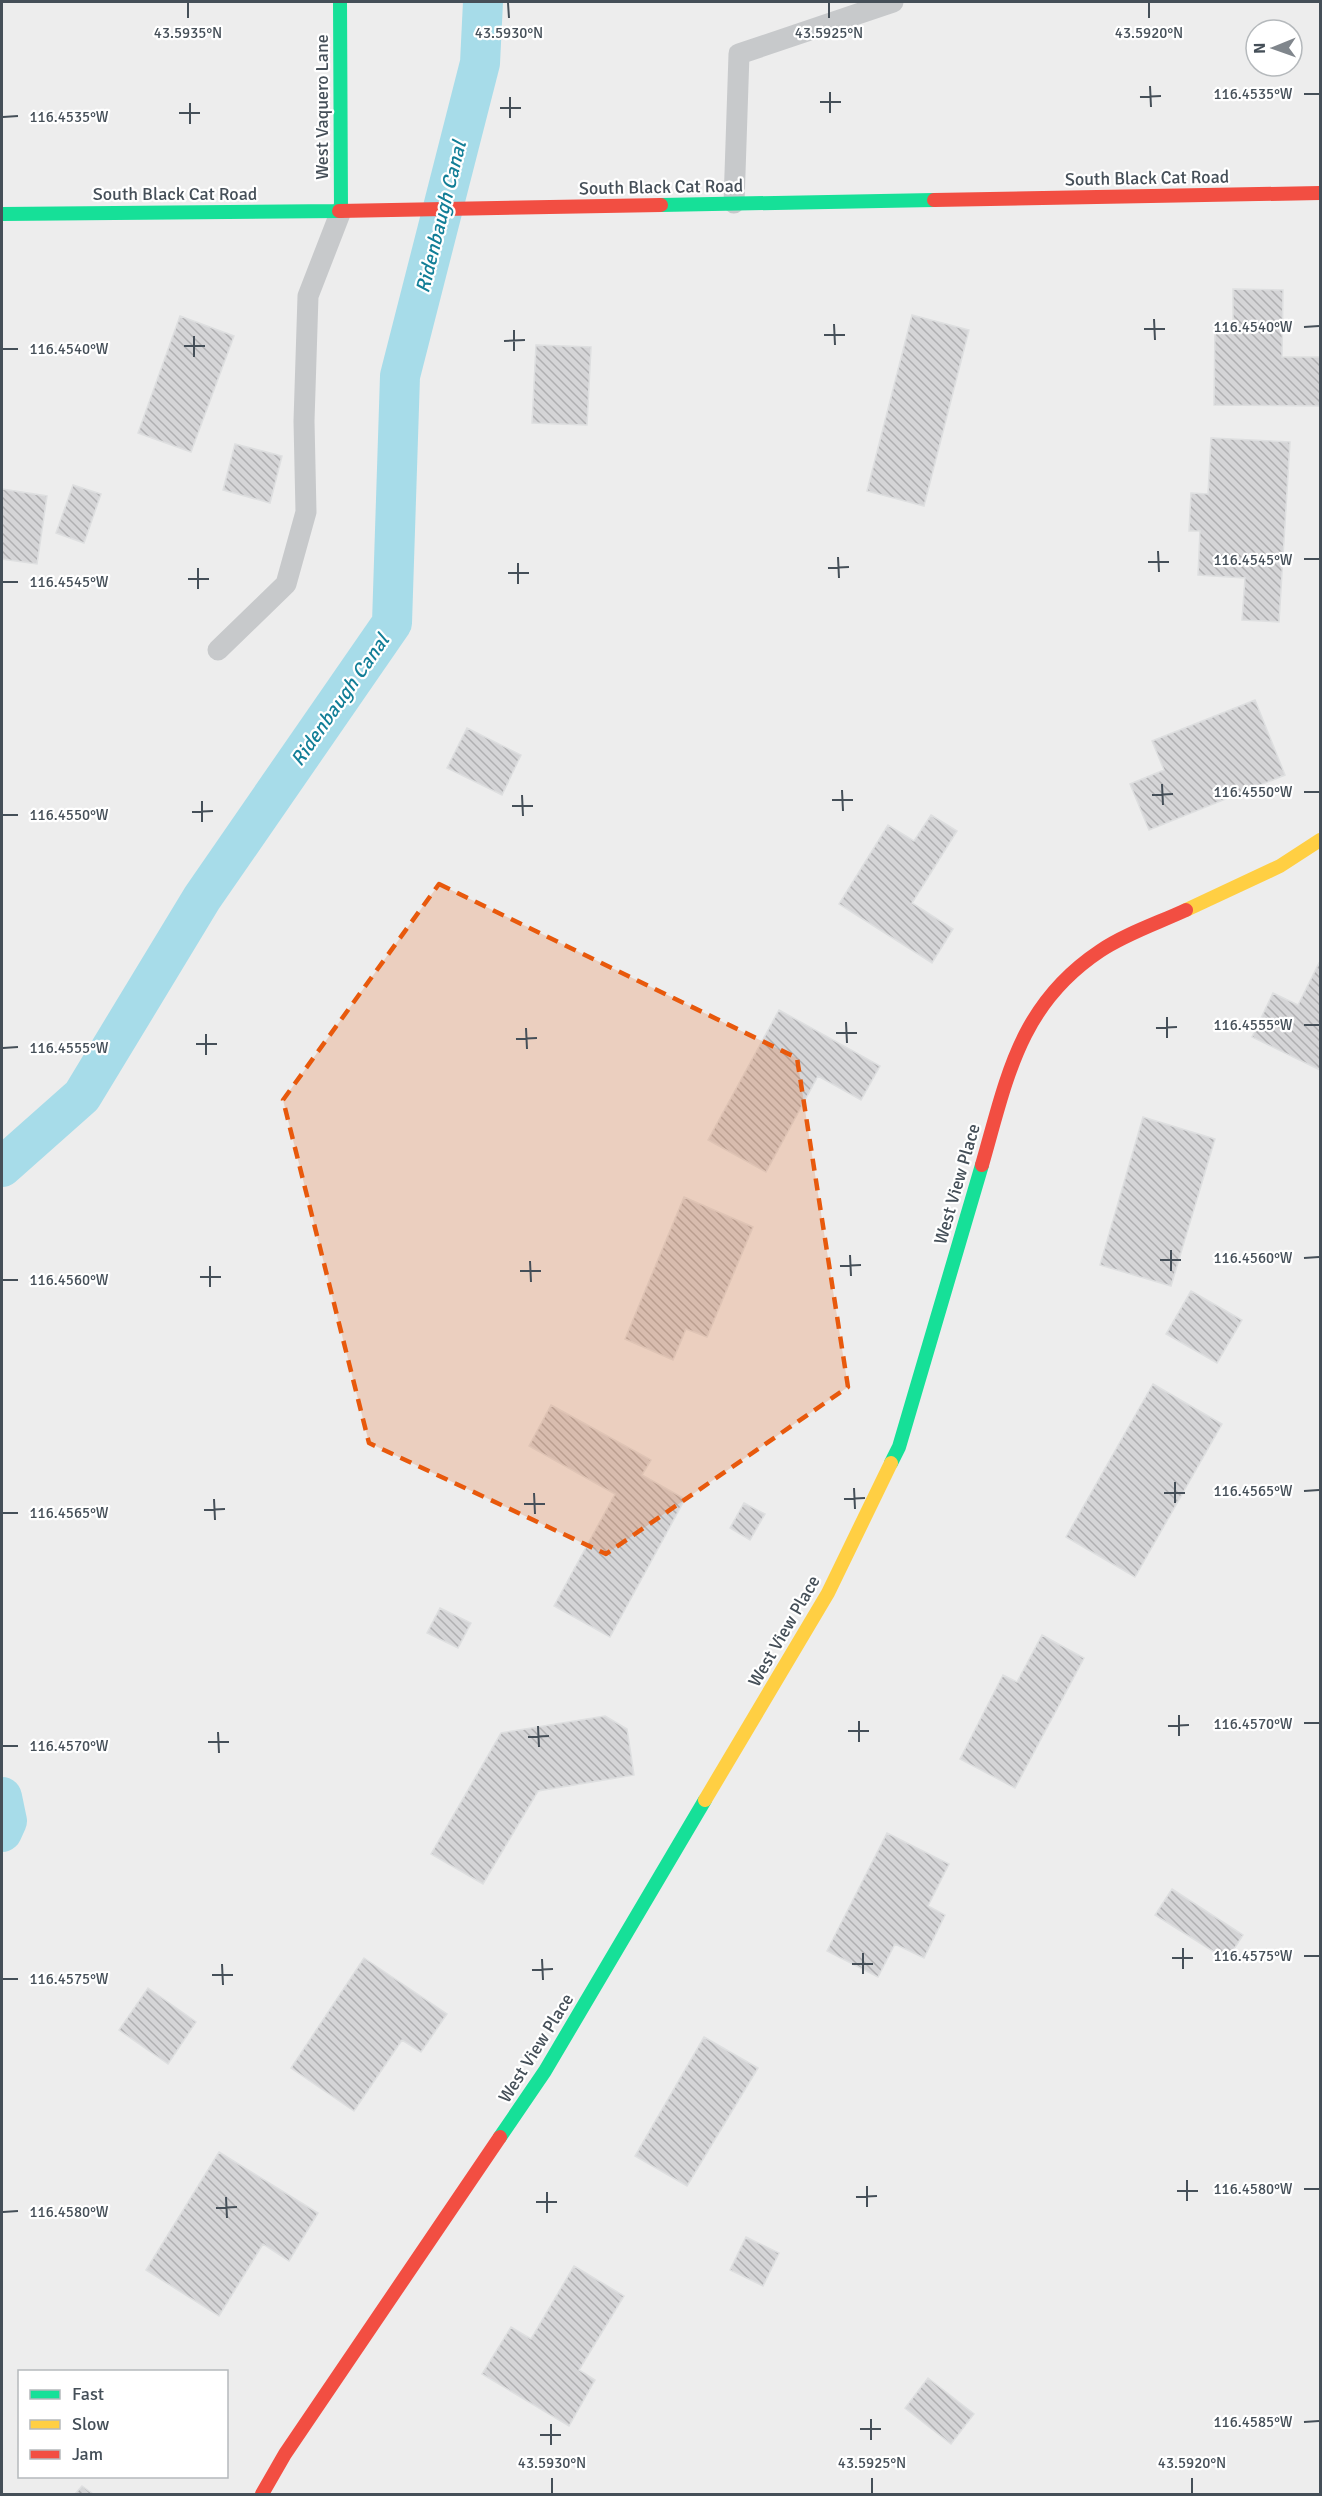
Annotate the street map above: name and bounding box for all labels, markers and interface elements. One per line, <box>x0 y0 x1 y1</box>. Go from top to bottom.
north arrow <box>1244 18 1304 78</box>
text: 43.5935°N <box>154 24 222 42</box>
text: 43.5930°N <box>475 24 543 42</box>
text: 43.5925°N <box>795 24 863 42</box>
text: 43.5920°N <box>1115 24 1183 42</box>
street label: West Vaquero Lane <box>311 34 333 180</box>
text: N <box>1250 43 1270 54</box>
text: 116.4535°W <box>1214 85 1293 103</box>
text: 116.4535°W <box>30 108 109 126</box>
water label: Ridenbaugh Canal <box>410 137 472 295</box>
street label: South Black Cat Road <box>1065 166 1229 190</box>
street label: South Black Cat Road <box>579 175 743 199</box>
street label: South Black Cat Road <box>93 183 257 205</box>
text: 116.4540°W <box>1214 318 1293 336</box>
text: 116.4540°W <box>30 340 109 358</box>
text: 116.4545°W <box>1214 551 1293 569</box>
text: 116.4545°W <box>30 573 109 591</box>
water label: Ridenbaugh Canal <box>285 627 396 771</box>
text: 116.4550°W <box>1214 783 1293 801</box>
text: 116.4550°W <box>30 806 109 824</box>
text: 116.4555°W <box>1214 1016 1293 1034</box>
text: 116.4555°W <box>30 1039 109 1057</box>
street label: West View Place <box>929 1121 985 1247</box>
text: 116.4560°W <box>1214 1249 1293 1267</box>
text: 116.4560°W <box>30 1271 109 1289</box>
text: 116.4565°W <box>1214 1482 1293 1500</box>
text: 116.4565°W <box>30 1504 109 1522</box>
street label: West View Place <box>743 1572 825 1690</box>
text: 116.4570°W <box>1214 1715 1293 1733</box>
text: 116.4570°W <box>30 1737 109 1755</box>
text: 116.4575°W <box>1214 1947 1293 1965</box>
text: 116.4575°W <box>30 1970 109 1988</box>
street label: West View Place <box>494 1989 578 2107</box>
text: 116.4580°W <box>1214 2180 1293 2198</box>
text: 116.4580°W <box>30 2203 109 2221</box>
legend <box>18 2370 228 2478</box>
text: Fast <box>72 2383 104 2405</box>
text: Slow <box>72 2413 109 2435</box>
text: 116.4585°W <box>1214 2413 1293 2431</box>
text: Jam <box>72 2443 103 2465</box>
text: 43.5930°N <box>518 2454 586 2472</box>
text: 43.5925°N <box>838 2454 906 2472</box>
text: 43.5920°N <box>1158 2454 1226 2472</box>

